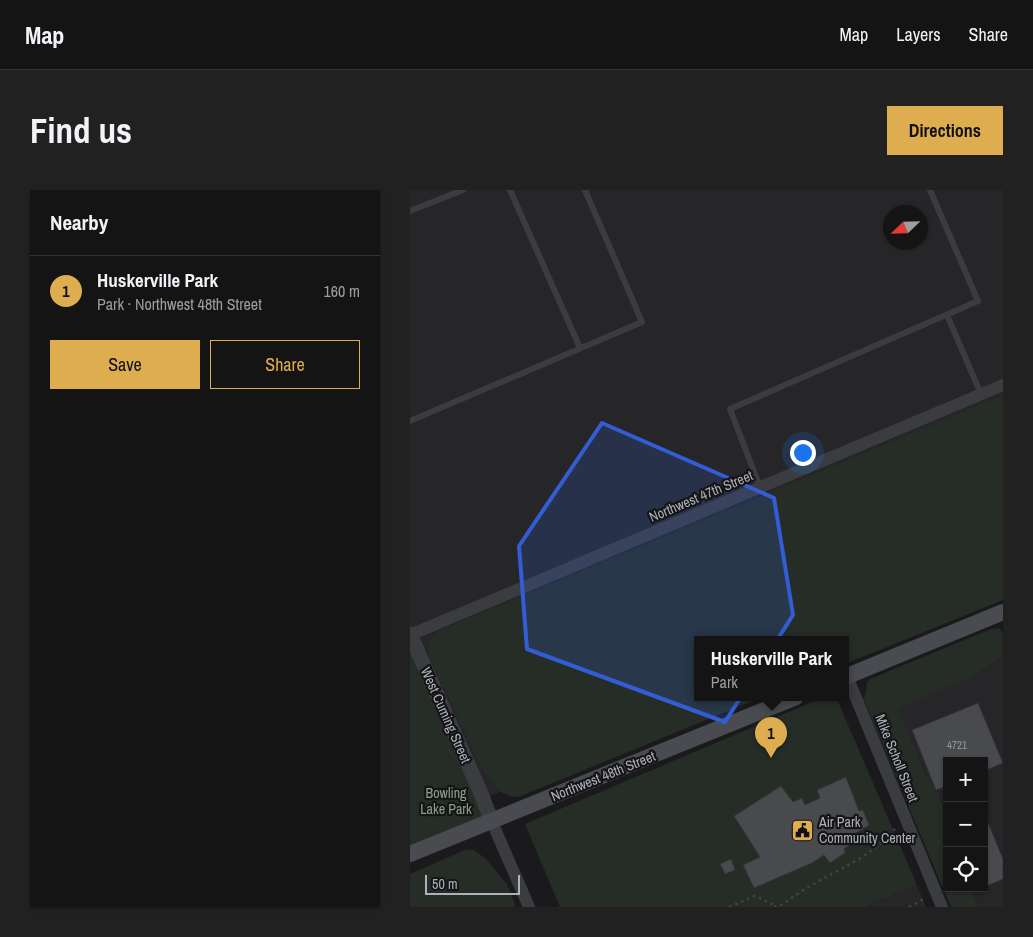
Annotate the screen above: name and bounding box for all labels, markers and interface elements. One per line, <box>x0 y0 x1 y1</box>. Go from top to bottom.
text: Map <box>25 19 64 51</box>
text: Map <box>840 22 868 47</box>
text: Layers <box>896 22 941 47</box>
text: Share <box>969 22 1008 47</box>
button: Directions <box>887 106 1003 155</box>
text: Find us <box>30 107 132 154</box>
north arrow <box>883 205 928 250</box>
text: Nearby <box>50 208 108 237</box>
text: Huskerville Park <box>97 267 218 293</box>
text: 1 <box>62 280 70 302</box>
text: 160 m <box>324 280 360 302</box>
text: Park · Northwest 48th Street <box>97 293 262 315</box>
button: Save <box>50 340 200 389</box>
button: Share <box>210 340 360 389</box>
your location <box>790 440 816 466</box>
street label: Northwest 47th Street <box>646 466 756 526</box>
popup <box>694 636 849 701</box>
text: Huskerville Park <box>711 645 832 671</box>
street label: West Cuming Street <box>417 664 475 766</box>
text: Park <box>711 671 738 693</box>
street label: Mike Scholl Street <box>871 711 923 805</box>
pin: 1 <box>755 717 787 758</box>
house number: 4721 <box>947 738 967 752</box>
street label: Northwest 48th Street <box>548 747 658 805</box>
map controls <box>943 757 988 892</box>
button: + <box>943 757 988 802</box>
park label: Bowling Lake Park <box>420 784 472 818</box>
button: − <box>943 802 988 847</box>
place label: Air Park Community Center <box>818 813 916 847</box>
public building icon: Air Park Community Center <box>791 818 815 842</box>
button: locate <box>943 847 988 892</box>
scale bar <box>425 872 520 895</box>
text: 50 m <box>432 875 458 893</box>

